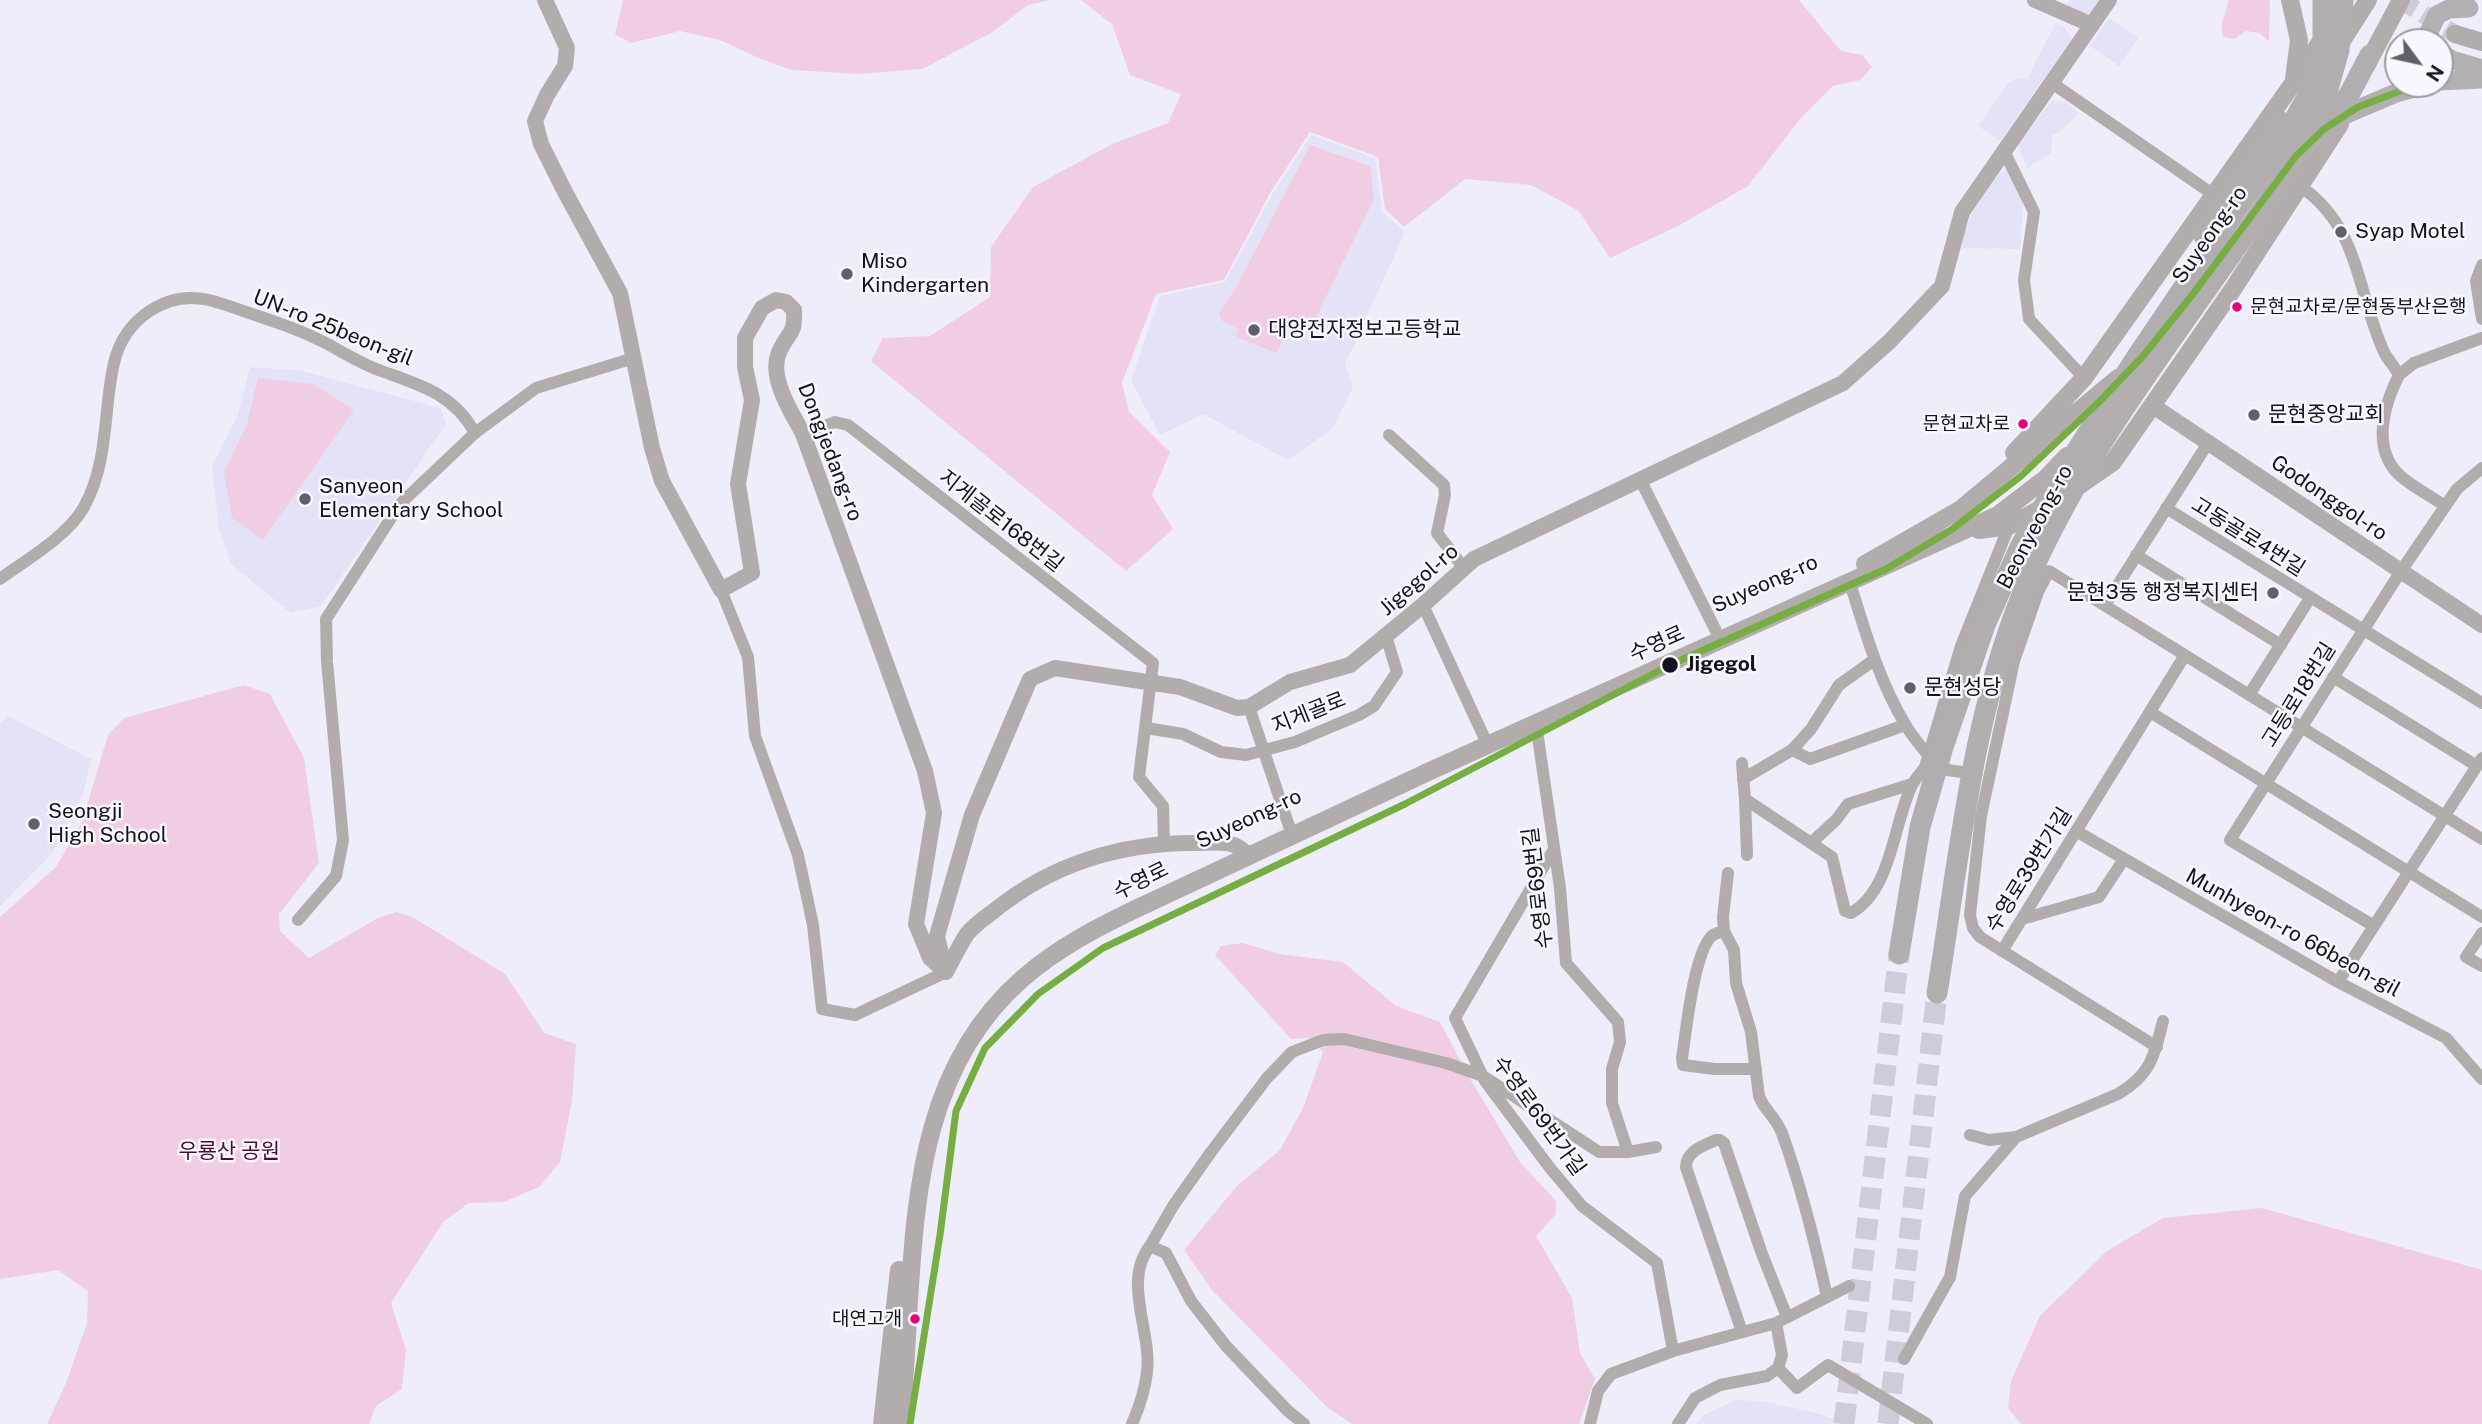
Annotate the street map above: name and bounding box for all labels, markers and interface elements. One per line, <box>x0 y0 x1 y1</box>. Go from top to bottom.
north arrow <box>2384 28 2454 98</box>
text: N <box>2422 61 2448 86</box>
street label: Suyeong-ro <box>2167 181 2253 289</box>
place label: Syap Motel <box>2355 219 2465 245</box>
marker: Syap Motel <box>2333 224 2349 240</box>
place label: Miso Kindergarten <box>861 249 989 299</box>
marker: Miso Kindergarten <box>839 266 855 282</box>
street label: UN-ro 25beon-gil <box>249 284 417 372</box>
place label: 문현교차로/문현동부산은행 <box>2250 296 2466 318</box>
marker: 문현교차로/문현동부산은행 <box>2230 300 2244 314</box>
place label: 대양전자정보고등학교 <box>1268 317 1461 343</box>
marker: 대양전자정보고등학교 <box>1246 322 1262 338</box>
street label: Dongjedang-ro <box>792 379 868 525</box>
place label: 문현중앙교회 <box>2268 402 2384 428</box>
marker: 문현중앙교회 <box>2246 407 2262 423</box>
place label: 문현교차로 <box>1923 413 2010 435</box>
marker: 문현교차로 <box>2016 417 2030 431</box>
street label: Godonggol-ro <box>2266 450 2392 546</box>
street label: Beonyeong-ro <box>1992 461 2078 593</box>
street label: 지게골로168번길 <box>934 465 1068 577</box>
place label: Sanyeon Elementary School <box>319 474 503 524</box>
marker: Sanyeon Elementary School <box>297 491 313 507</box>
street label: 고동골로4번길 <box>2187 492 2309 582</box>
street label: Jigegol-ro <box>1374 539 1464 621</box>
street label: Suyeong-ro <box>1708 549 1822 619</box>
place label: 문현3동 행정복지센터 <box>2067 580 2259 606</box>
marker: 문현3동 행정복지센터 <box>2265 585 2281 601</box>
street label: 수영로 <box>1625 621 1689 667</box>
street label: 고등로18번길 <box>2257 638 2341 752</box>
place label: Jigegol <box>1686 652 1757 678</box>
marker: Jigegol <box>1660 655 1680 675</box>
place label: 문현성당 <box>1924 675 2001 701</box>
marker: 문현성당 <box>1902 680 1918 696</box>
street label: 지게골로 <box>1268 687 1350 739</box>
street label: Suyeong-ro <box>1192 784 1306 854</box>
place label: Seongji High School <box>48 799 167 849</box>
street label: 수영로39번가길 <box>1981 803 2077 937</box>
marker: Seongji High School <box>26 816 42 832</box>
street label: 수영로69번길 <box>1518 826 1558 950</box>
street label: 수영로 <box>1109 857 1173 905</box>
street label: Munhyeon-ro 66beon-gil <box>2181 863 2405 1003</box>
street label: 수영로69번가길 <box>1487 1051 1591 1181</box>
park label: 우룡산 공원 <box>178 1139 280 1165</box>
place label: 대연고개 <box>832 1308 902 1330</box>
marker: 대연고개 <box>908 1312 922 1326</box>

